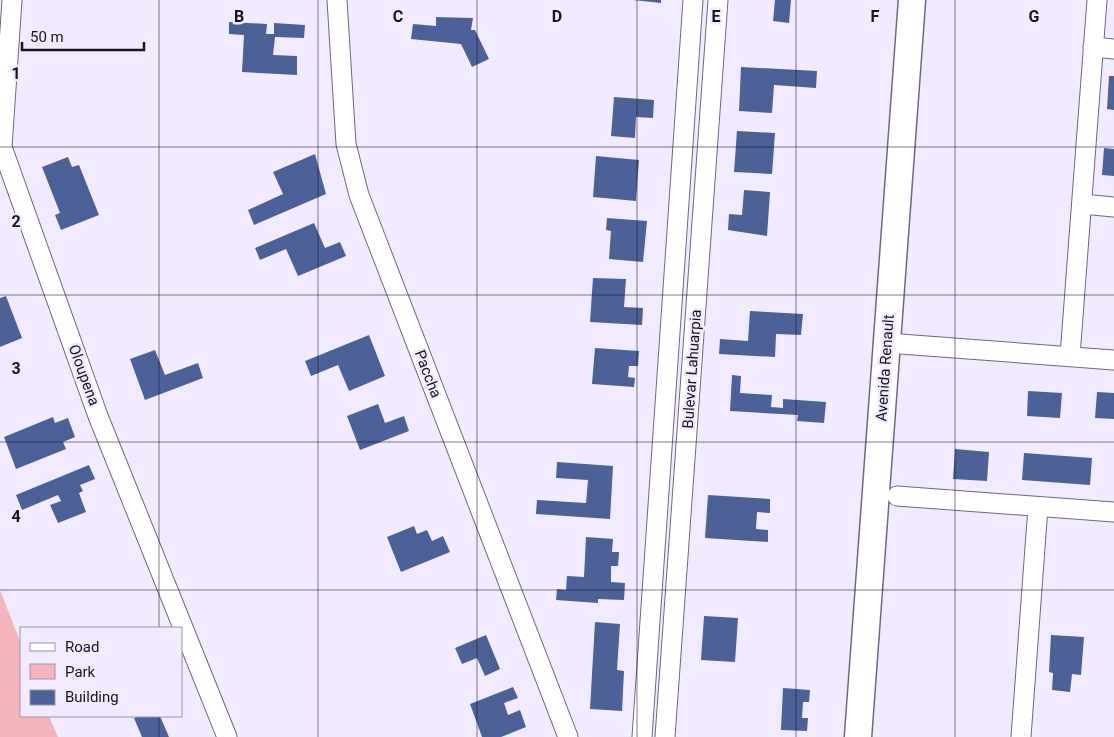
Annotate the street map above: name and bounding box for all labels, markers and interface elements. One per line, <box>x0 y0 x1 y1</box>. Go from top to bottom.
text: B <box>234 7 244 26</box>
text: C <box>393 7 403 26</box>
text: D <box>552 7 562 26</box>
text: E <box>712 7 721 26</box>
text: F <box>871 7 880 26</box>
text: G <box>1029 7 1040 26</box>
scale bar <box>22 20 145 52</box>
text: 50 m <box>30 28 64 46</box>
text: 1 <box>11 64 21 83</box>
text: 2 <box>11 212 21 231</box>
street label: Bulevar Lahuarpia <box>679 309 705 429</box>
street label: Avenida Renault <box>872 314 898 422</box>
street label: Oloupena <box>65 342 103 408</box>
street label: Paccha <box>411 348 445 400</box>
text: 3 <box>11 359 21 378</box>
text: 4 <box>11 507 21 526</box>
legend <box>20 627 182 717</box>
text: Road <box>65 638 99 656</box>
text: Park <box>65 663 96 681</box>
text: Building <box>65 688 119 706</box>

